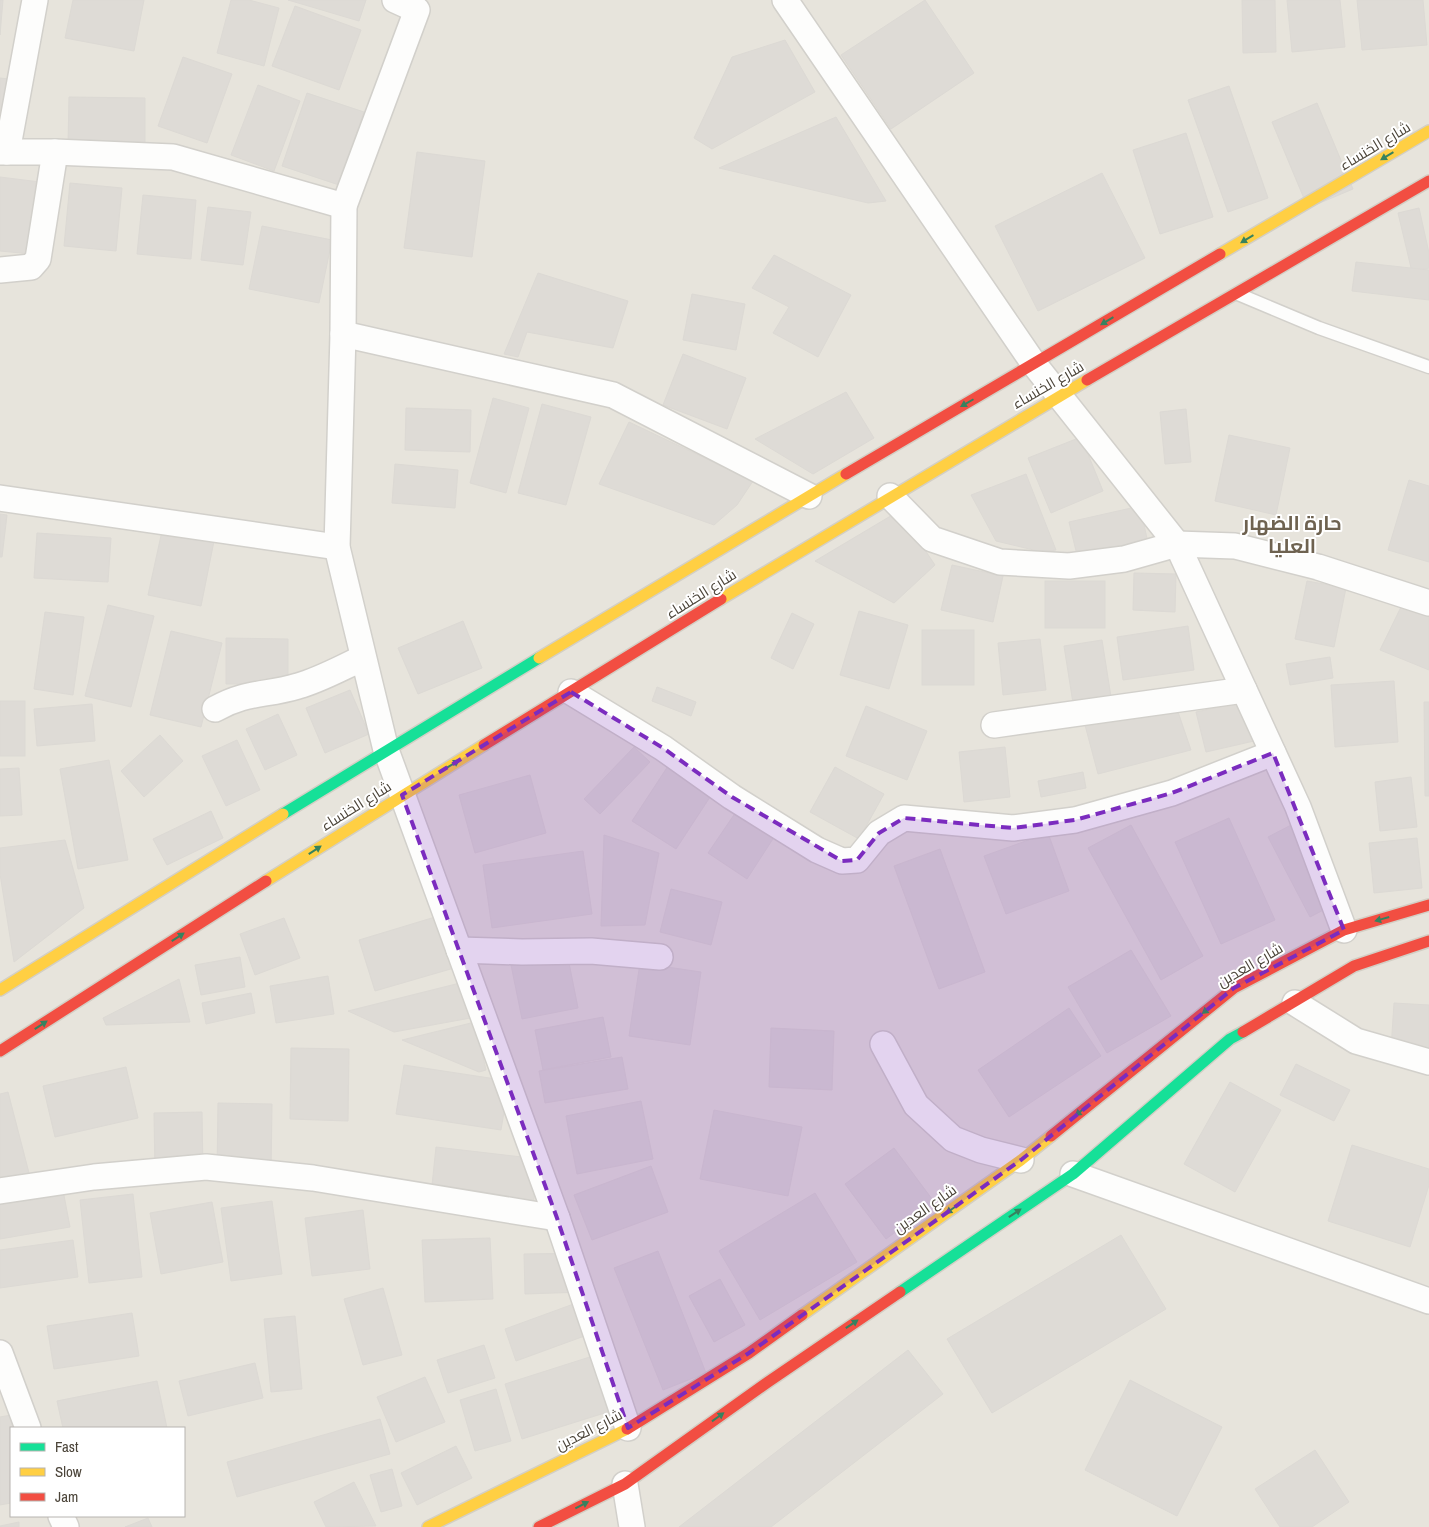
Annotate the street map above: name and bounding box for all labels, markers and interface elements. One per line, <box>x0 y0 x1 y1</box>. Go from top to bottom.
street label: شارع الخنساء <box>1335 116 1415 176</box>
one-way arrow <box>1380 152 1394 161</box>
one-way arrow <box>1240 234 1254 243</box>
one-way arrow <box>1101 317 1114 326</box>
street label: شارع الخنساء <box>1008 356 1088 414</box>
one-way arrow <box>960 399 973 408</box>
district label: حارة الضهار العليا <box>1241 509 1342 559</box>
street label: شارع الخنساء <box>661 564 741 624</box>
one-way arrow <box>446 759 459 768</box>
street label: شارع الخنساء <box>316 776 396 836</box>
one-way arrow <box>309 845 322 855</box>
one-way arrow <box>1375 915 1390 923</box>
one-way arrow <box>172 933 185 942</box>
street label: شارع العدين <box>1213 937 1287 993</box>
one-way arrow <box>1202 1003 1215 1014</box>
one-way arrow <box>34 1020 48 1029</box>
one-way arrow <box>1075 1105 1088 1116</box>
street label: شارع العدين <box>889 1179 961 1239</box>
one-way arrow <box>945 1204 959 1214</box>
one-way arrow <box>1008 1209 1022 1218</box>
one-way arrow <box>845 1320 859 1329</box>
street label: شارع العدين <box>552 1404 626 1456</box>
one-way arrow <box>711 1412 725 1422</box>
legend <box>10 1427 185 1517</box>
text: Fast <box>55 1436 79 1457</box>
text: Slow <box>55 1461 82 1482</box>
text: Jam <box>55 1486 78 1507</box>
one-way arrow <box>575 1501 589 1509</box>

